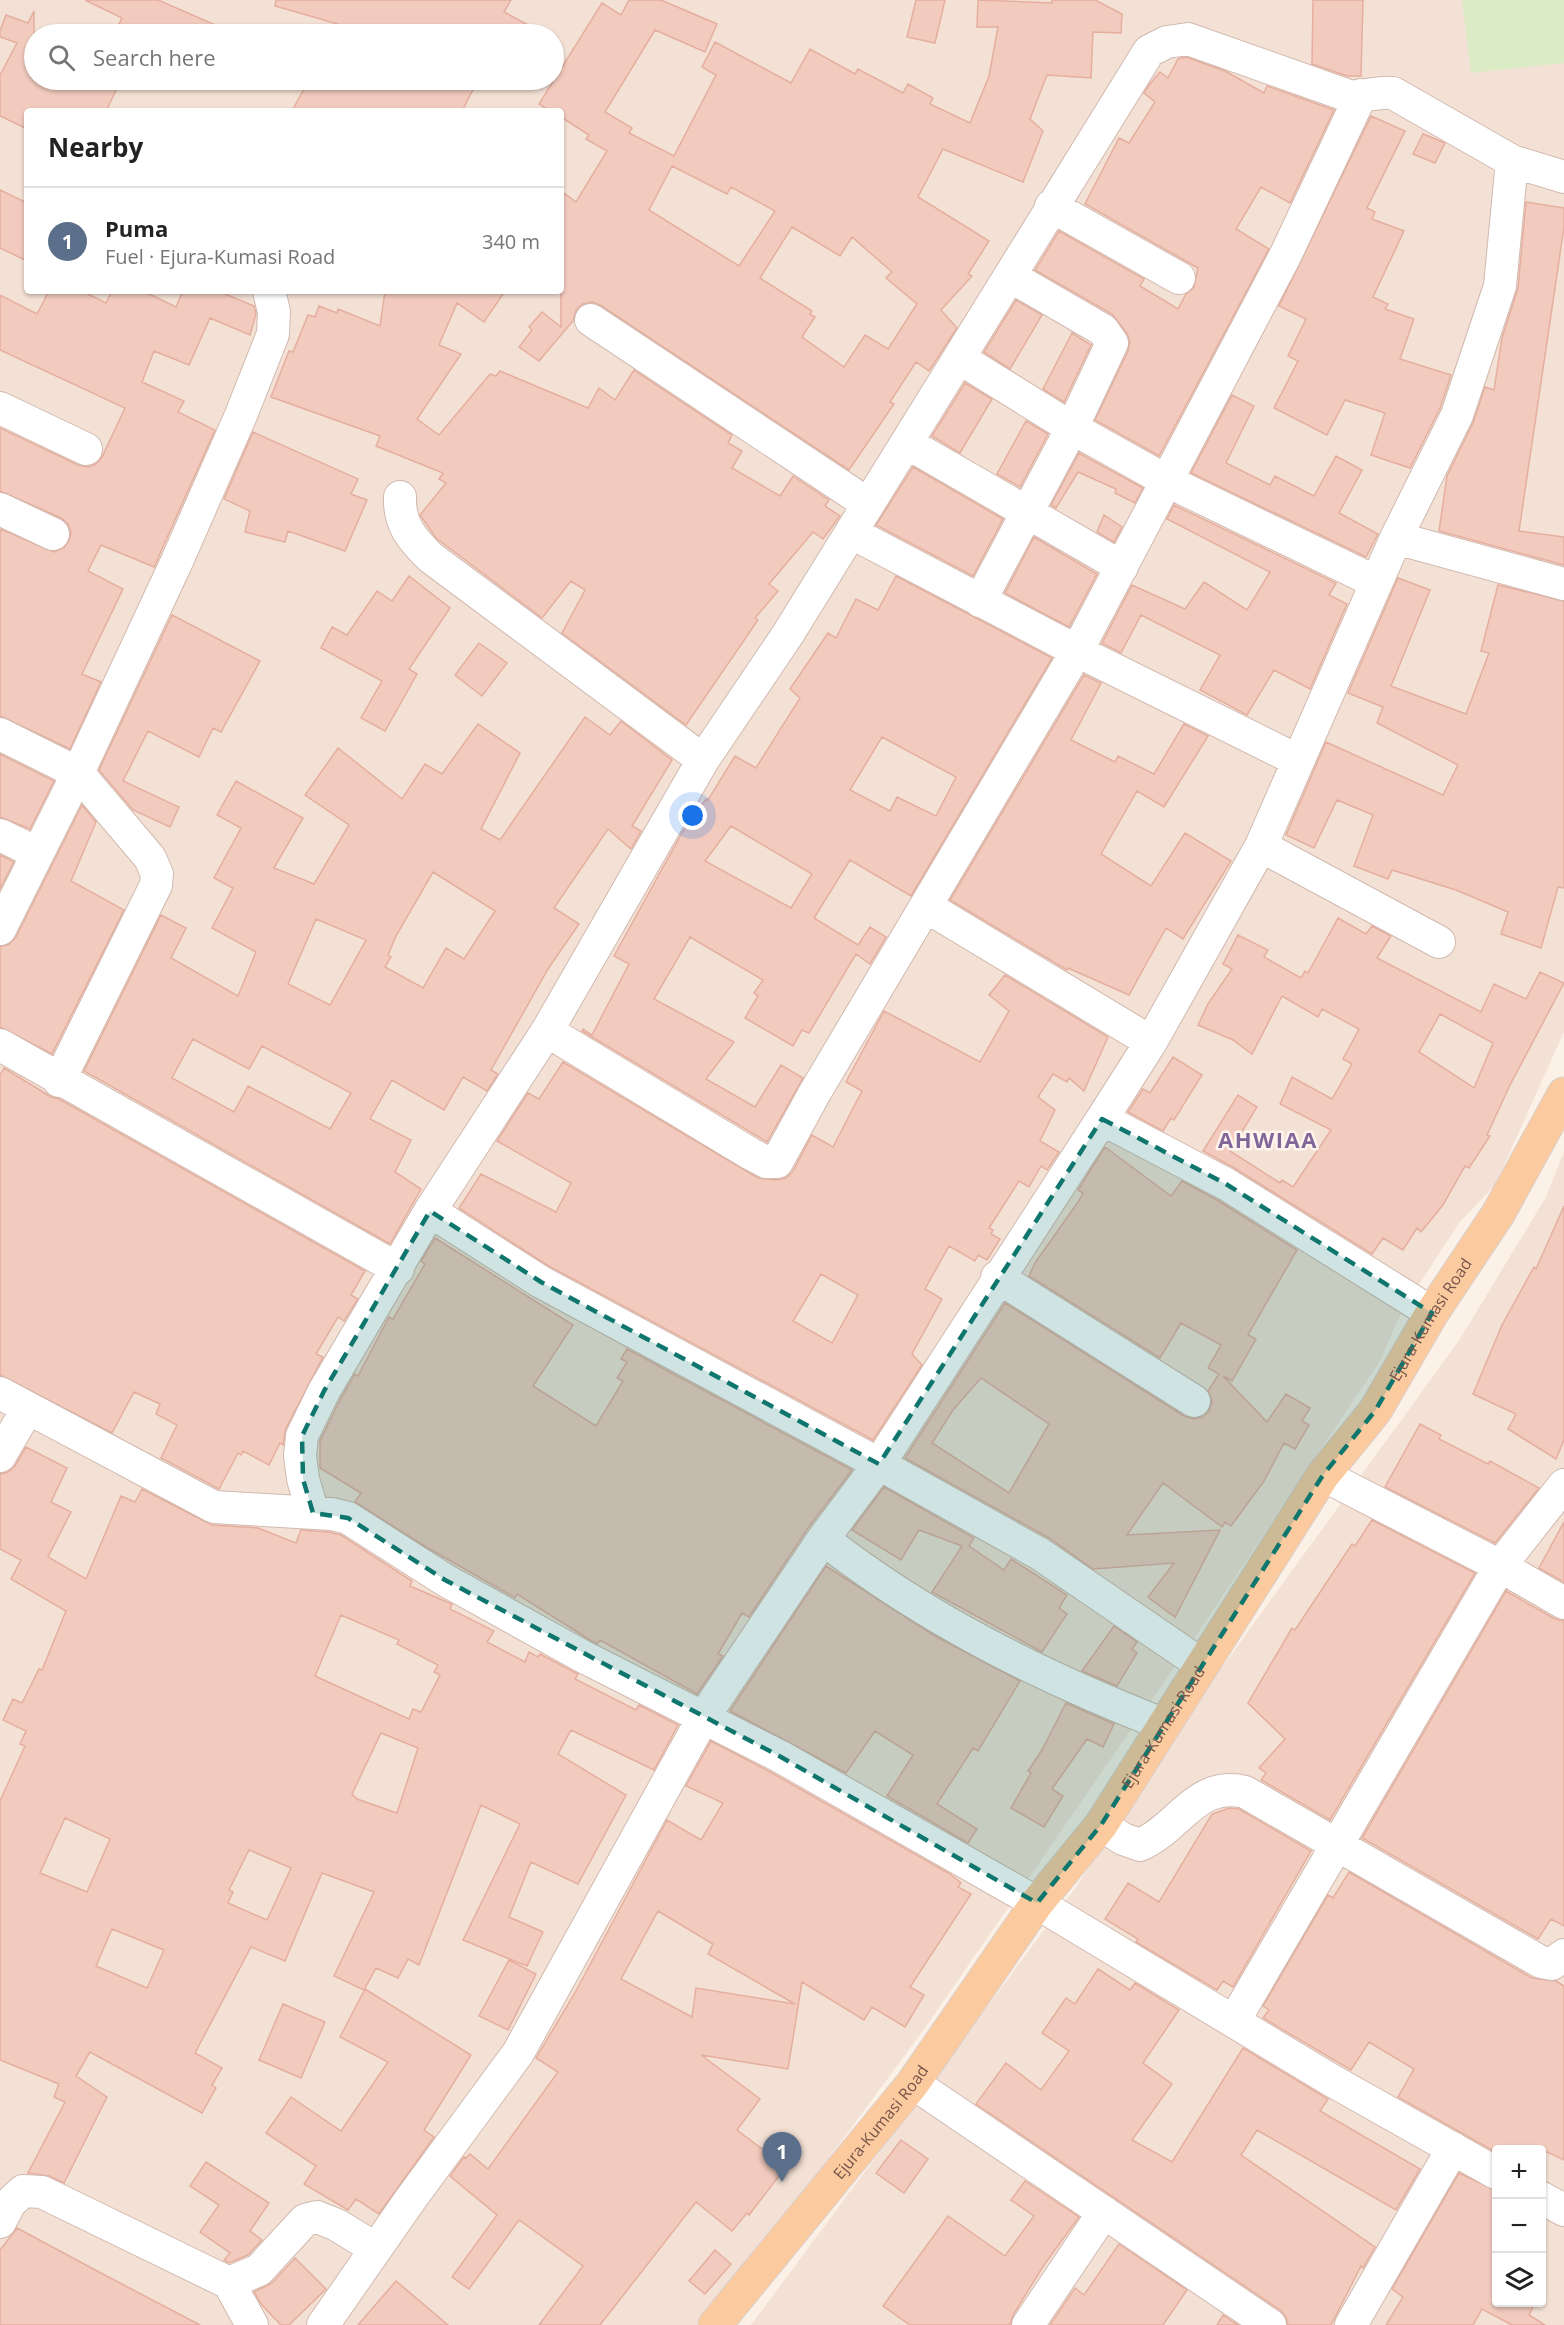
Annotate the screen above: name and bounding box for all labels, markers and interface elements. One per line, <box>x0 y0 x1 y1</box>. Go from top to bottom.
search box <box>24 24 564 90</box>
icon: search <box>45 41 78 74</box>
text: Search here <box>93 42 216 72</box>
text: Nearby <box>48 129 143 165</box>
text: Puma <box>105 213 168 243</box>
text: 1 <box>62 228 73 255</box>
text: 340 m <box>482 228 540 255</box>
text: Fuel · Ejura-Kumasi Road <box>105 243 335 270</box>
your location <box>678 801 707 830</box>
district label: AHWIAA <box>1218 1124 1318 1154</box>
street label: Ejura-Kumasi Road <box>1384 1254 1477 1385</box>
street label: Ejura-Kumasi Road <box>1116 1662 1210 1792</box>
street label: Ejura-Kumasi Road <box>828 2061 933 2184</box>
pin: 1 <box>762 2132 802 2182</box>
map controls <box>1492 2145 1546 2307</box>
button: + <box>1492 2145 1546 2199</box>
button: − <box>1492 2199 1546 2253</box>
button: layers <box>1492 2253 1546 2307</box>

